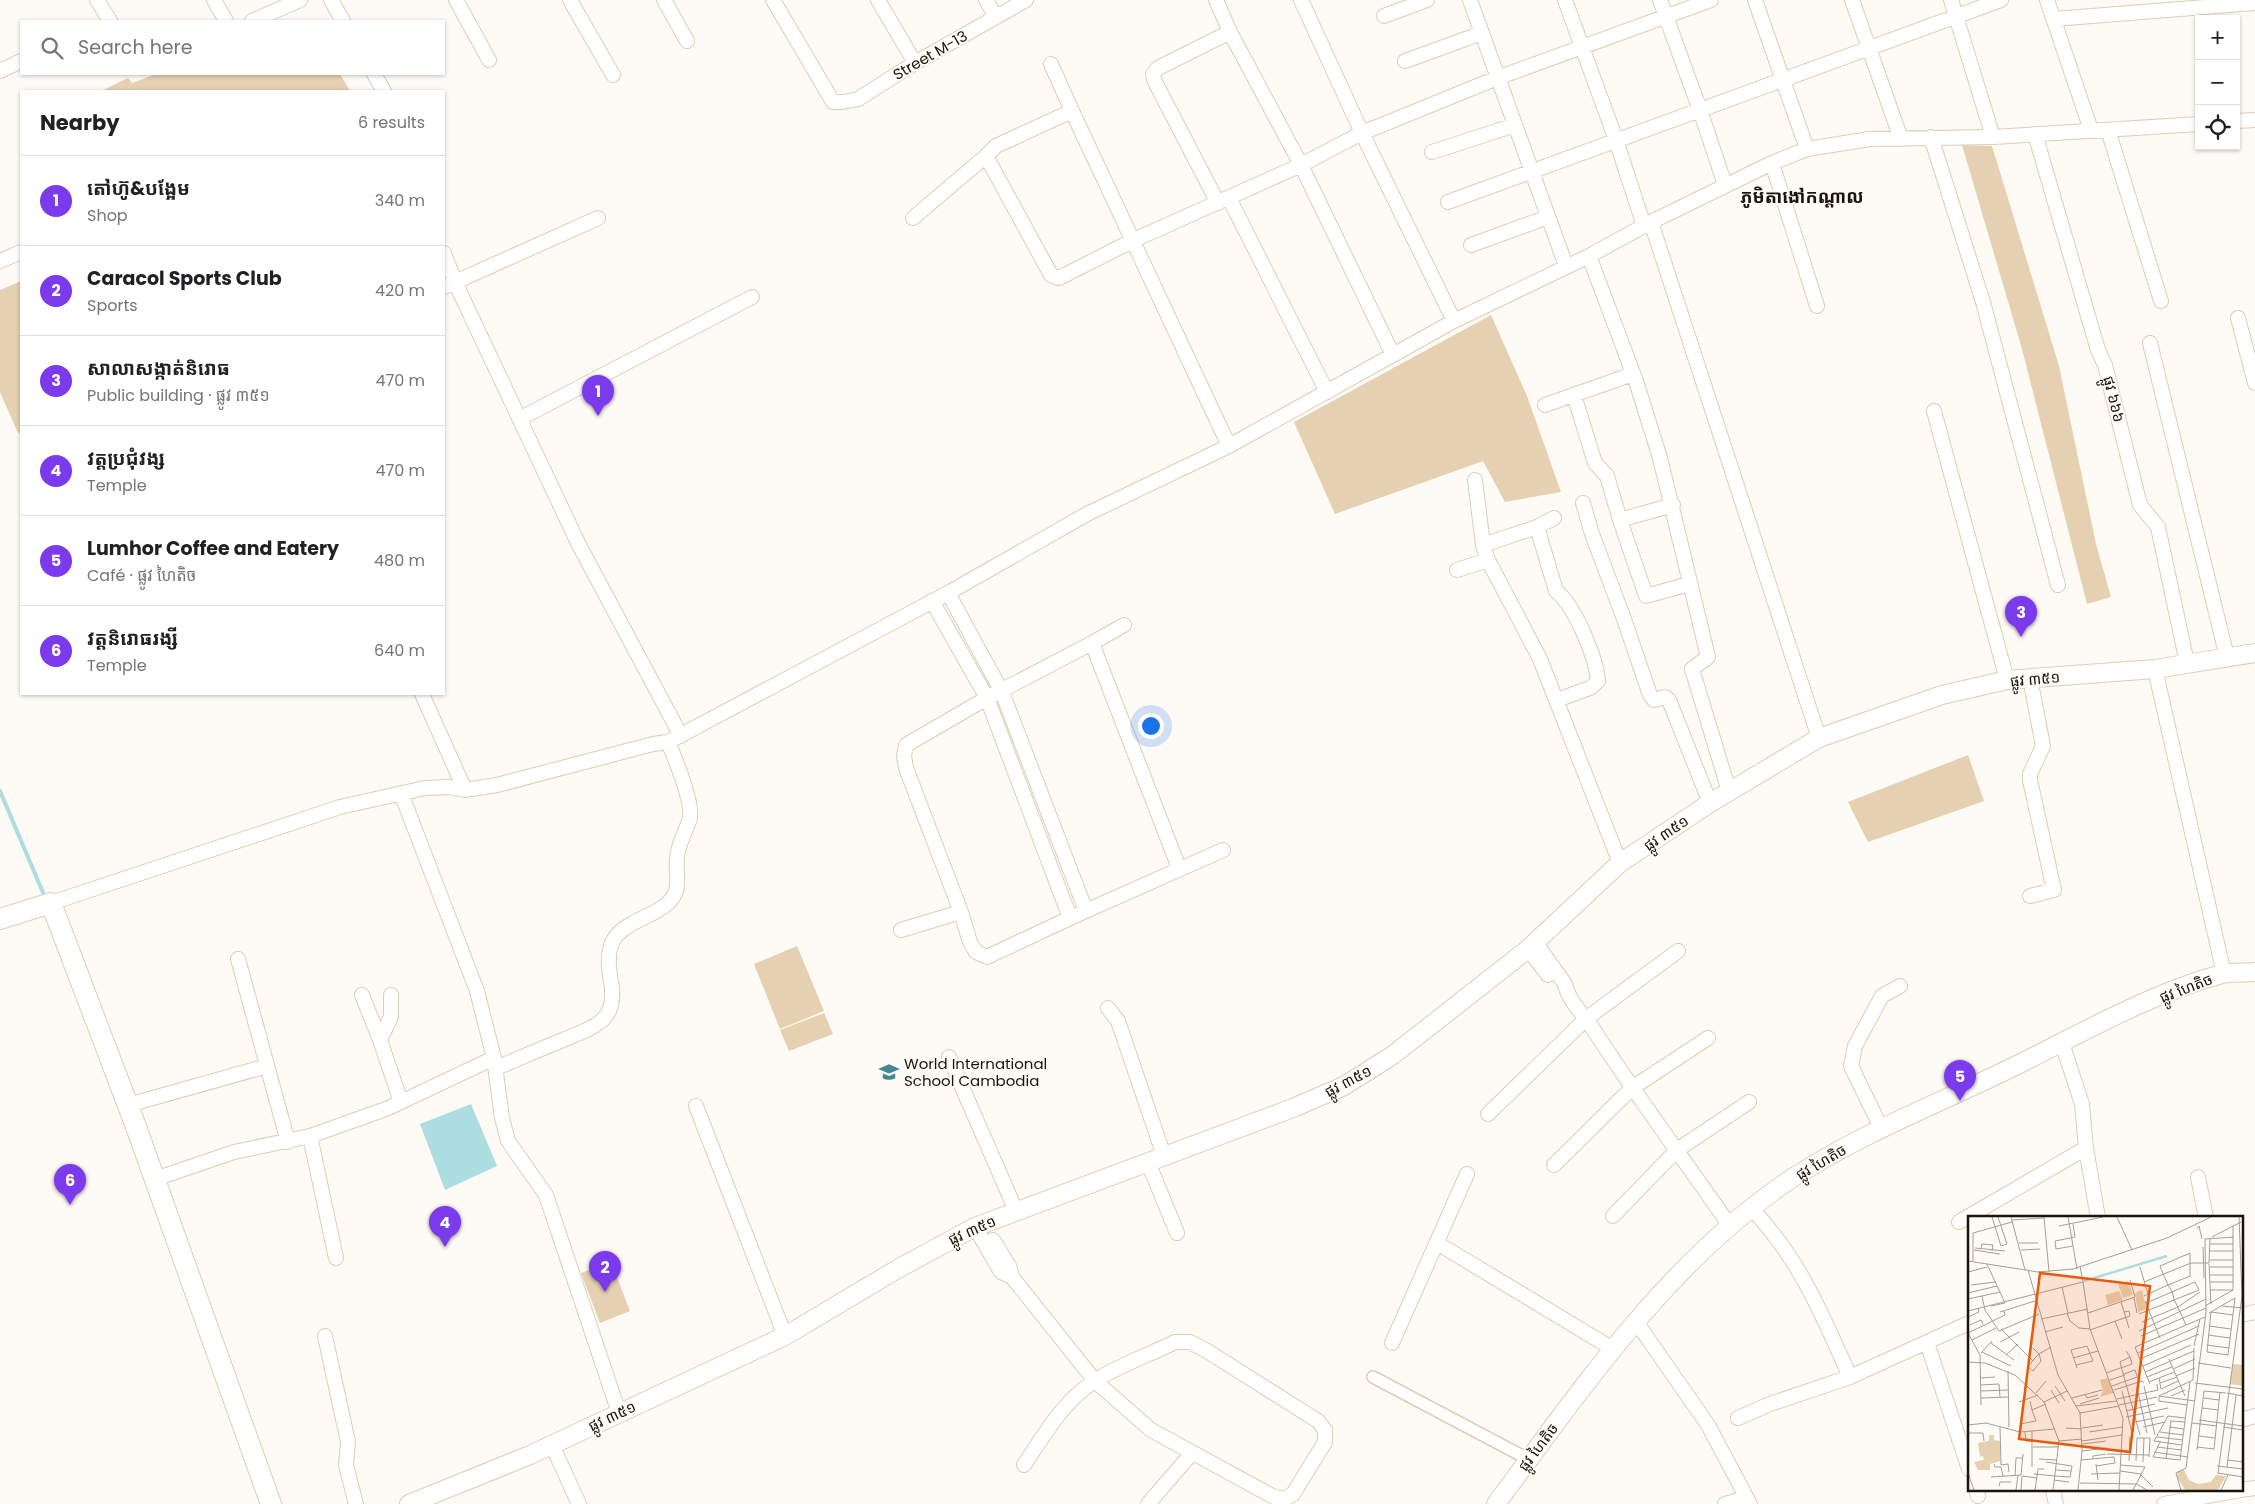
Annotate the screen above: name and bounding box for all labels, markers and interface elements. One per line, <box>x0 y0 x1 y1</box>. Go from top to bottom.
map controls <box>2195 15 2240 150</box>
button: + <box>2195 15 2240 60</box>
search box <box>20 20 445 75</box>
street label: Street M-13 <box>889 25 971 85</box>
icon: search <box>38 34 66 62</box>
text: Search here <box>78 34 192 61</box>
button: − <box>2195 60 2240 105</box>
button: locate <box>2195 105 2240 150</box>
text: Nearby <box>40 108 120 137</box>
text: 6 results <box>358 111 425 134</box>
text: តៅហ៊ូ&បង្អែម <box>87 175 190 202</box>
district label: ភូមិតាងៅកណ្តាល <box>1740 184 1864 209</box>
text: 1 <box>53 189 59 212</box>
text: 340 m <box>375 189 425 212</box>
text: Shop <box>87 204 128 227</box>
text: Caracol Sports Club <box>87 265 282 292</box>
text: 2 <box>51 279 61 302</box>
text: 420 m <box>375 279 425 302</box>
text: Sports <box>87 294 138 317</box>
text: សាលាសង្កាត់និរោធ <box>87 355 230 382</box>
text: 3 <box>51 369 61 392</box>
text: 470 m <box>375 369 425 392</box>
street label: ផ្លូវ ៦៦៦ <box>2095 374 2130 425</box>
pin: 1 <box>582 375 614 416</box>
text: Public building · ផ្លូវ ៣៥១ <box>87 384 270 407</box>
text: វត្តប្រជុំវង្ស <box>87 445 165 472</box>
text: 4 <box>51 459 61 482</box>
text: 470 m <box>375 459 425 482</box>
text: Temple <box>87 474 147 497</box>
text: Lumhor Coffee and Eatery <box>87 535 339 562</box>
text: 5 <box>51 549 61 572</box>
text: 480 m <box>374 549 425 572</box>
text: Café · ផ្លូវ ហៃតិច <box>87 564 196 587</box>
pin: 3 <box>2005 596 2037 637</box>
text: វត្តនិរោធរង្សី <box>87 625 178 652</box>
text: 6 <box>51 639 61 662</box>
text: 640 m <box>374 639 425 662</box>
text: Temple <box>87 654 147 677</box>
street label: ផ្លូវ ៣៥១ <box>2009 666 2061 695</box>
your location <box>1138 713 1164 739</box>
street label: ផ្លូវ ៣៥១ <box>1639 810 1695 859</box>
street label: ផ្លូវ ហៃតិច <box>2156 968 2217 1011</box>
place label: World International School Cambodia <box>904 1053 1047 1091</box>
street label: ផ្លូវ ៣៥១ <box>1321 1060 1377 1105</box>
pin: 5 <box>1944 1060 1976 1101</box>
school or university icon: World International School Cambodia <box>878 1061 900 1083</box>
street label: ផ្លូវ ហៃតិច <box>1792 1139 1852 1188</box>
pin: 6 <box>54 1164 86 1205</box>
pin: 4 <box>429 1206 461 1247</box>
street label: ផ្លូវ ៣៥១ <box>945 1210 1001 1253</box>
inset map <box>1968 1216 2242 1492</box>
pin: 2 <box>589 1251 621 1292</box>
street label: ផ្លូវ ៣៥១ <box>585 1396 641 1439</box>
street label: ផ្លូវ ហៃតិច <box>1513 1419 1566 1478</box>

